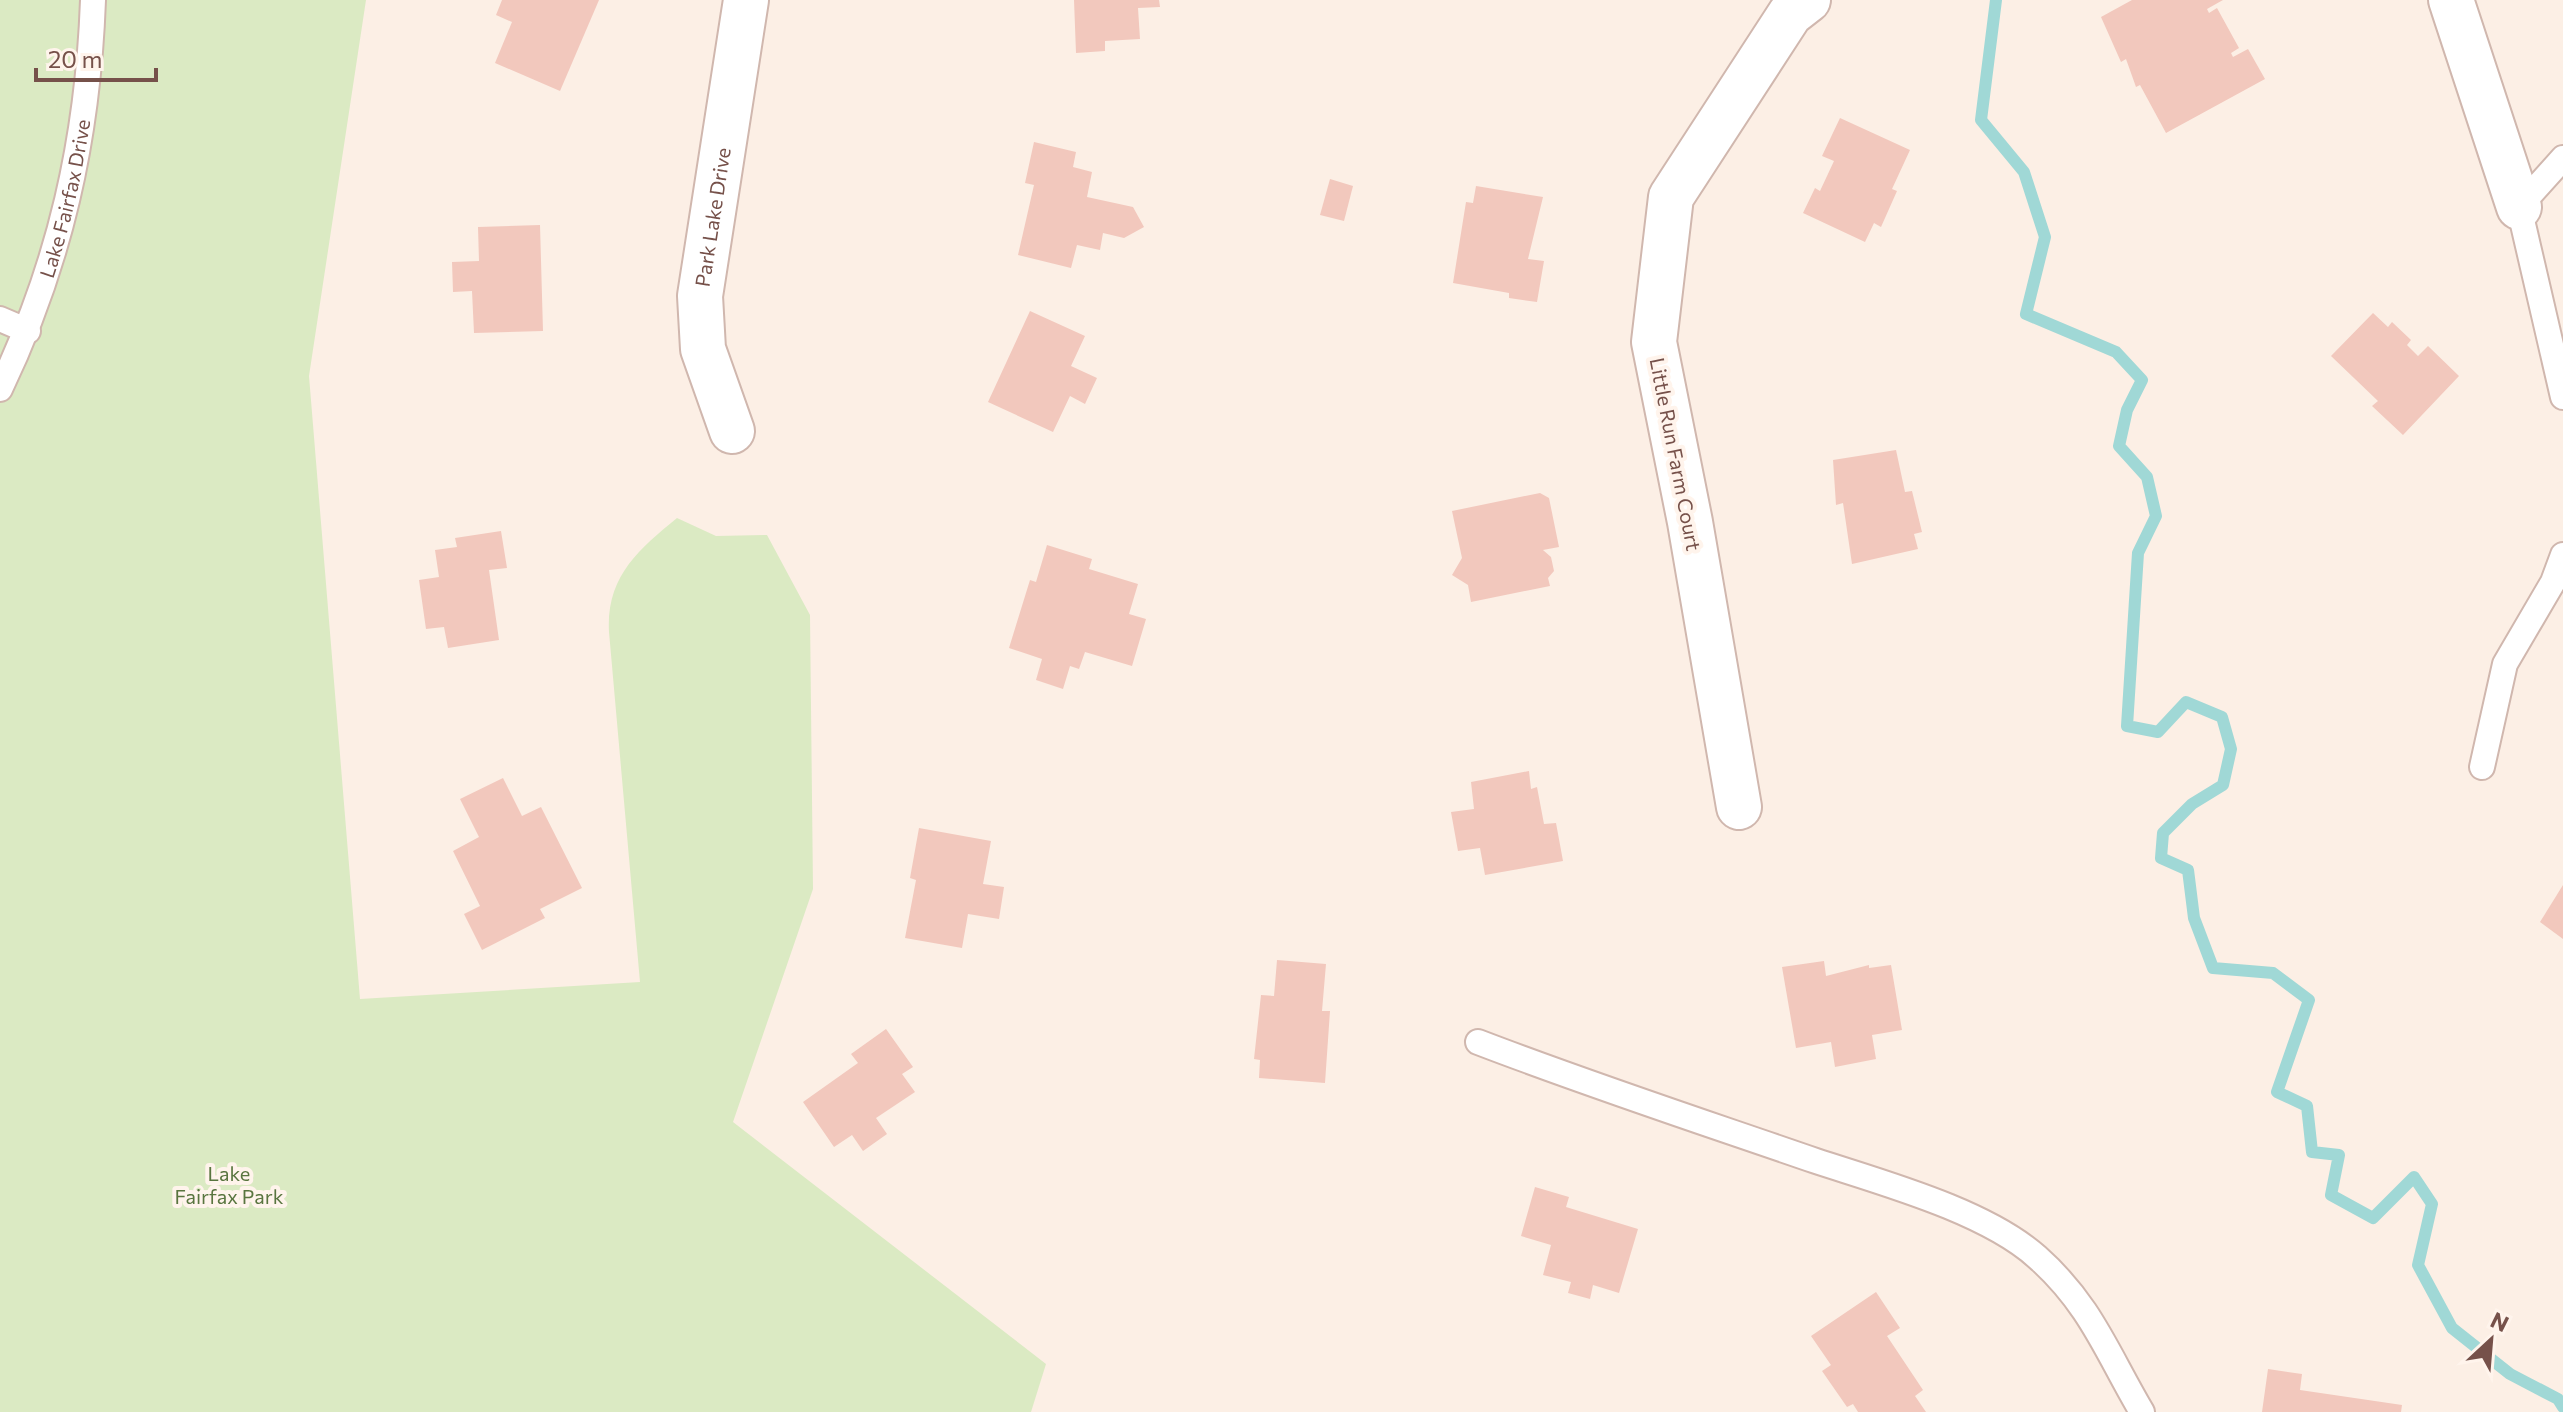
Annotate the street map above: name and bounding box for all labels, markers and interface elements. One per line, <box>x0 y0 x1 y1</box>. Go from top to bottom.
scale bar <box>36 32 156 82</box>
text: 20 m <box>48 44 102 73</box>
street label: Lake Fairfax Drive <box>34 117 94 281</box>
street label: Park Lake Drive <box>690 146 735 288</box>
street label: Little Run Farm Court <box>1646 356 1706 552</box>
park label: Lake Fairfax Park <box>174 1161 284 1208</box>
north arrow <box>2451 1300 2531 1380</box>
text: N <box>2487 1306 2513 1337</box>

